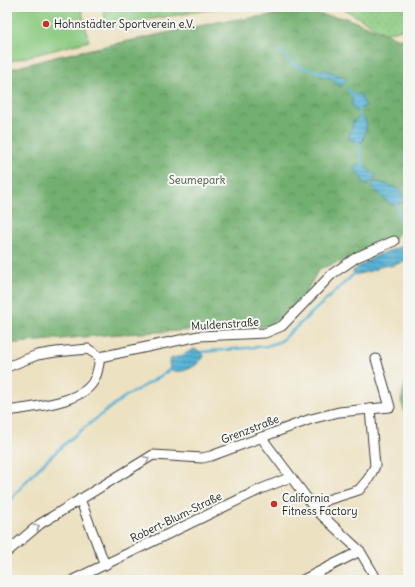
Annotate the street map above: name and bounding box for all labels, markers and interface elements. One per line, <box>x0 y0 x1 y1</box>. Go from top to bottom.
place label: Hohnstädter Sportverein e.V. <box>54 17 195 31</box>
marker: Hohnstädter Sportverein e.V. <box>41 19 51 29</box>
park label: Seumepark <box>169 173 226 187</box>
street label: Muldenstraße <box>191 315 259 333</box>
street label: Grenzstraße <box>219 412 281 446</box>
one-way arrow <box>143 456 151 463</box>
street label: Robert-Blum-Straße <box>128 489 224 545</box>
place label: California Fitness Factory <box>282 491 357 518</box>
marker: California Fitness Factory <box>269 499 279 509</box>
one-way arrow <box>33 524 40 532</box>

